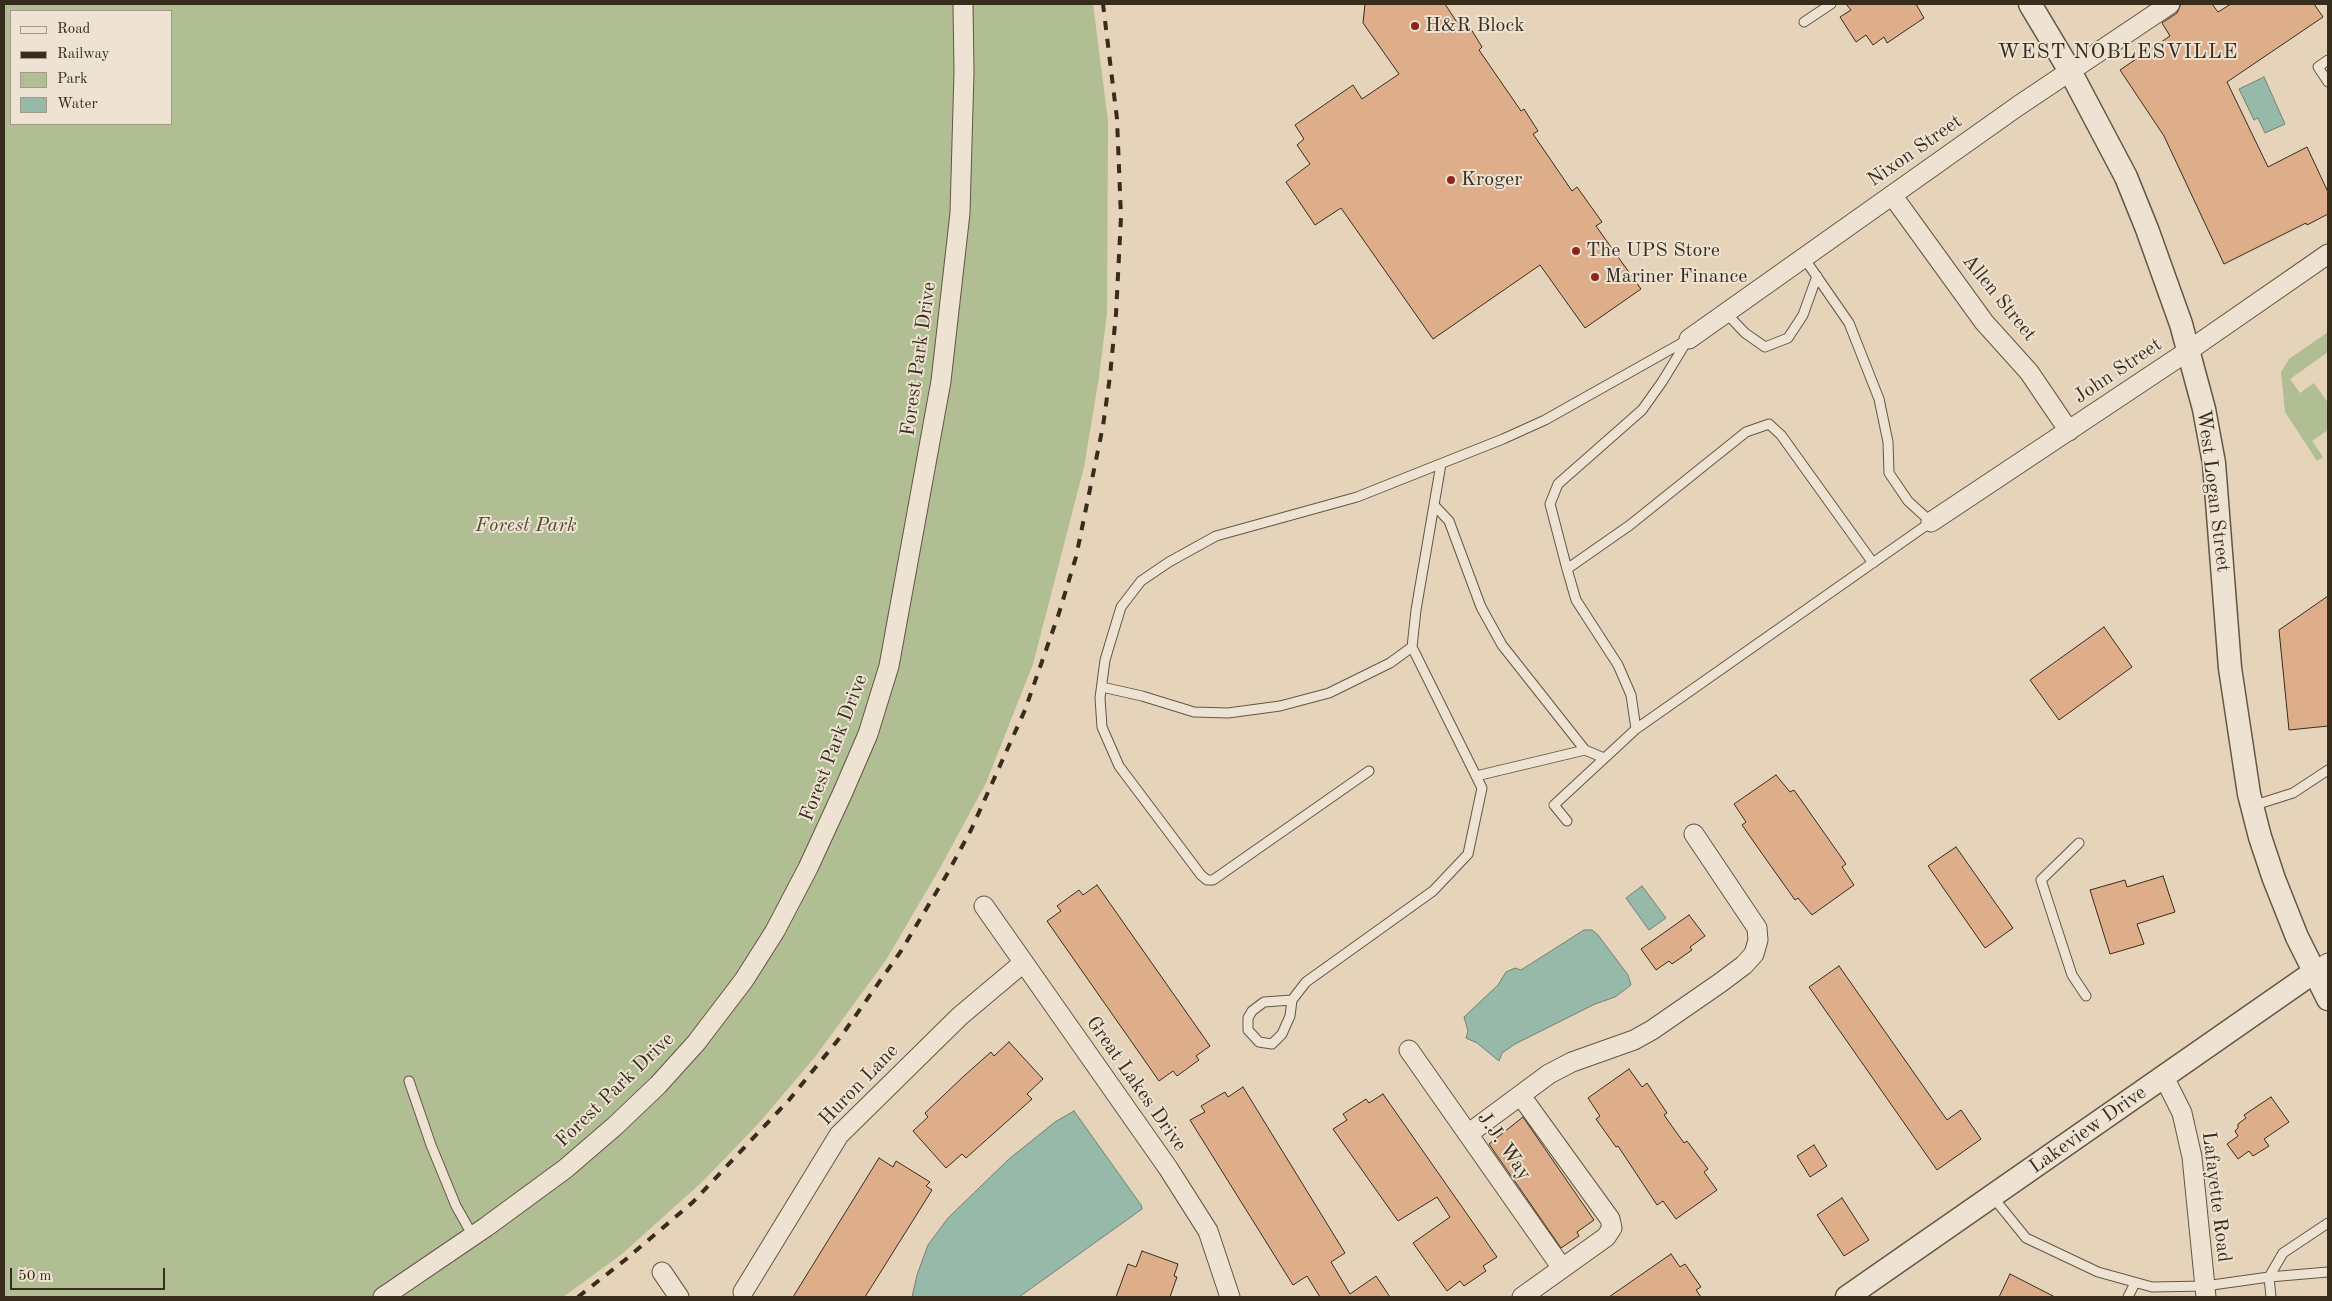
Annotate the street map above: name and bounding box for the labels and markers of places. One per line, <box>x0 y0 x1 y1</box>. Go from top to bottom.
place label: H&R Block <box>1425 14 1525 38</box>
marker: H&R Block <box>1409 20 1421 32</box>
place label: Kroger <box>1461 168 1522 192</box>
marker: Kroger <box>1445 174 1457 186</box>
place label: The UPS Store <box>1586 239 1720 263</box>
marker: The UPS Store <box>1570 245 1582 257</box>
place label: Mariner Finance <box>1605 265 1747 289</box>
marker: Mariner Finance <box>1589 271 1601 283</box>

